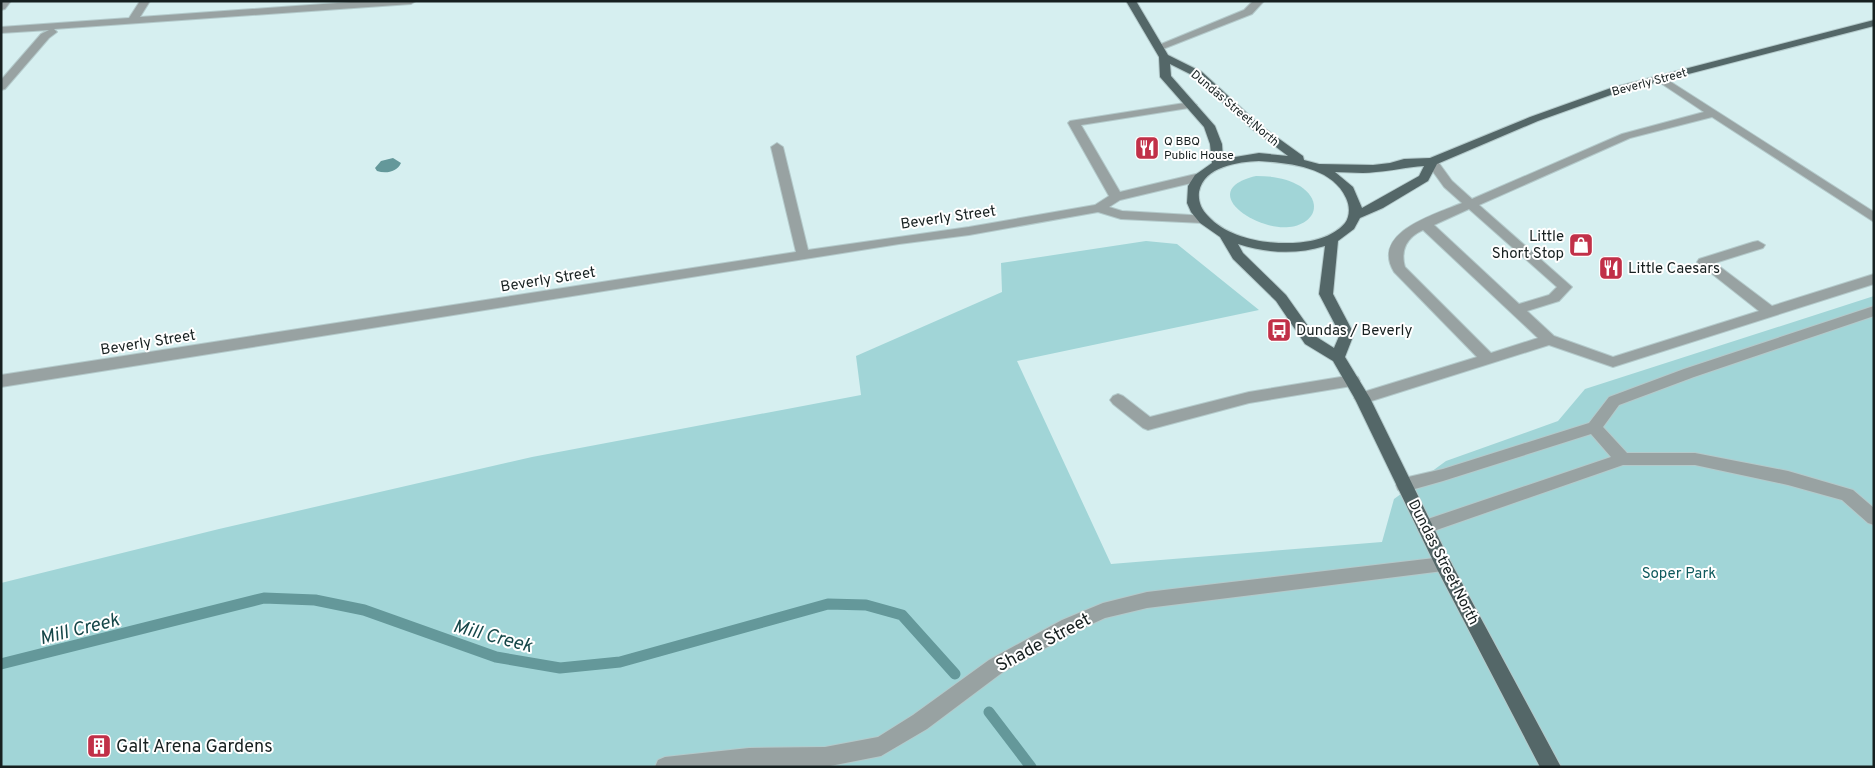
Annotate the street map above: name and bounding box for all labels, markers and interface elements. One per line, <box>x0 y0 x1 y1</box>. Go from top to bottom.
street label: Beverly Street <box>1610 65 1688 101</box>
street label: Dundas Street North <box>1187 67 1282 150</box>
place label: Q BBQ Public House <box>1164 134 1234 164</box>
restaurant icon: Q BBQ Public House <box>1134 135 1160 161</box>
street label: Beverly Street <box>899 202 997 235</box>
place label: Little Short Stop <box>1492 228 1564 264</box>
shop icon: Little Short Stop <box>1568 232 1594 258</box>
restaurant icon: Little Caesars <box>1598 255 1624 281</box>
place label: Little Caesars <box>1628 260 1720 279</box>
street label: Beverly Street <box>499 264 597 297</box>
bus stop icon: Dundas / Beverly <box>1266 317 1292 343</box>
place label: Dundas / Beverly <box>1296 322 1412 341</box>
street label: Beverly Street <box>99 327 197 360</box>
street label: Dundas Street North <box>1403 497 1482 628</box>
park label: Soper Park <box>1642 565 1716 584</box>
water label: Mill Creek <box>37 608 122 651</box>
street label: Shade Street <box>992 609 1095 678</box>
water label: Mill Creek <box>450 615 535 659</box>
building icon: Galt Arena Gardens <box>86 733 112 759</box>
place label: Galt Arena Gardens <box>116 736 273 759</box>

